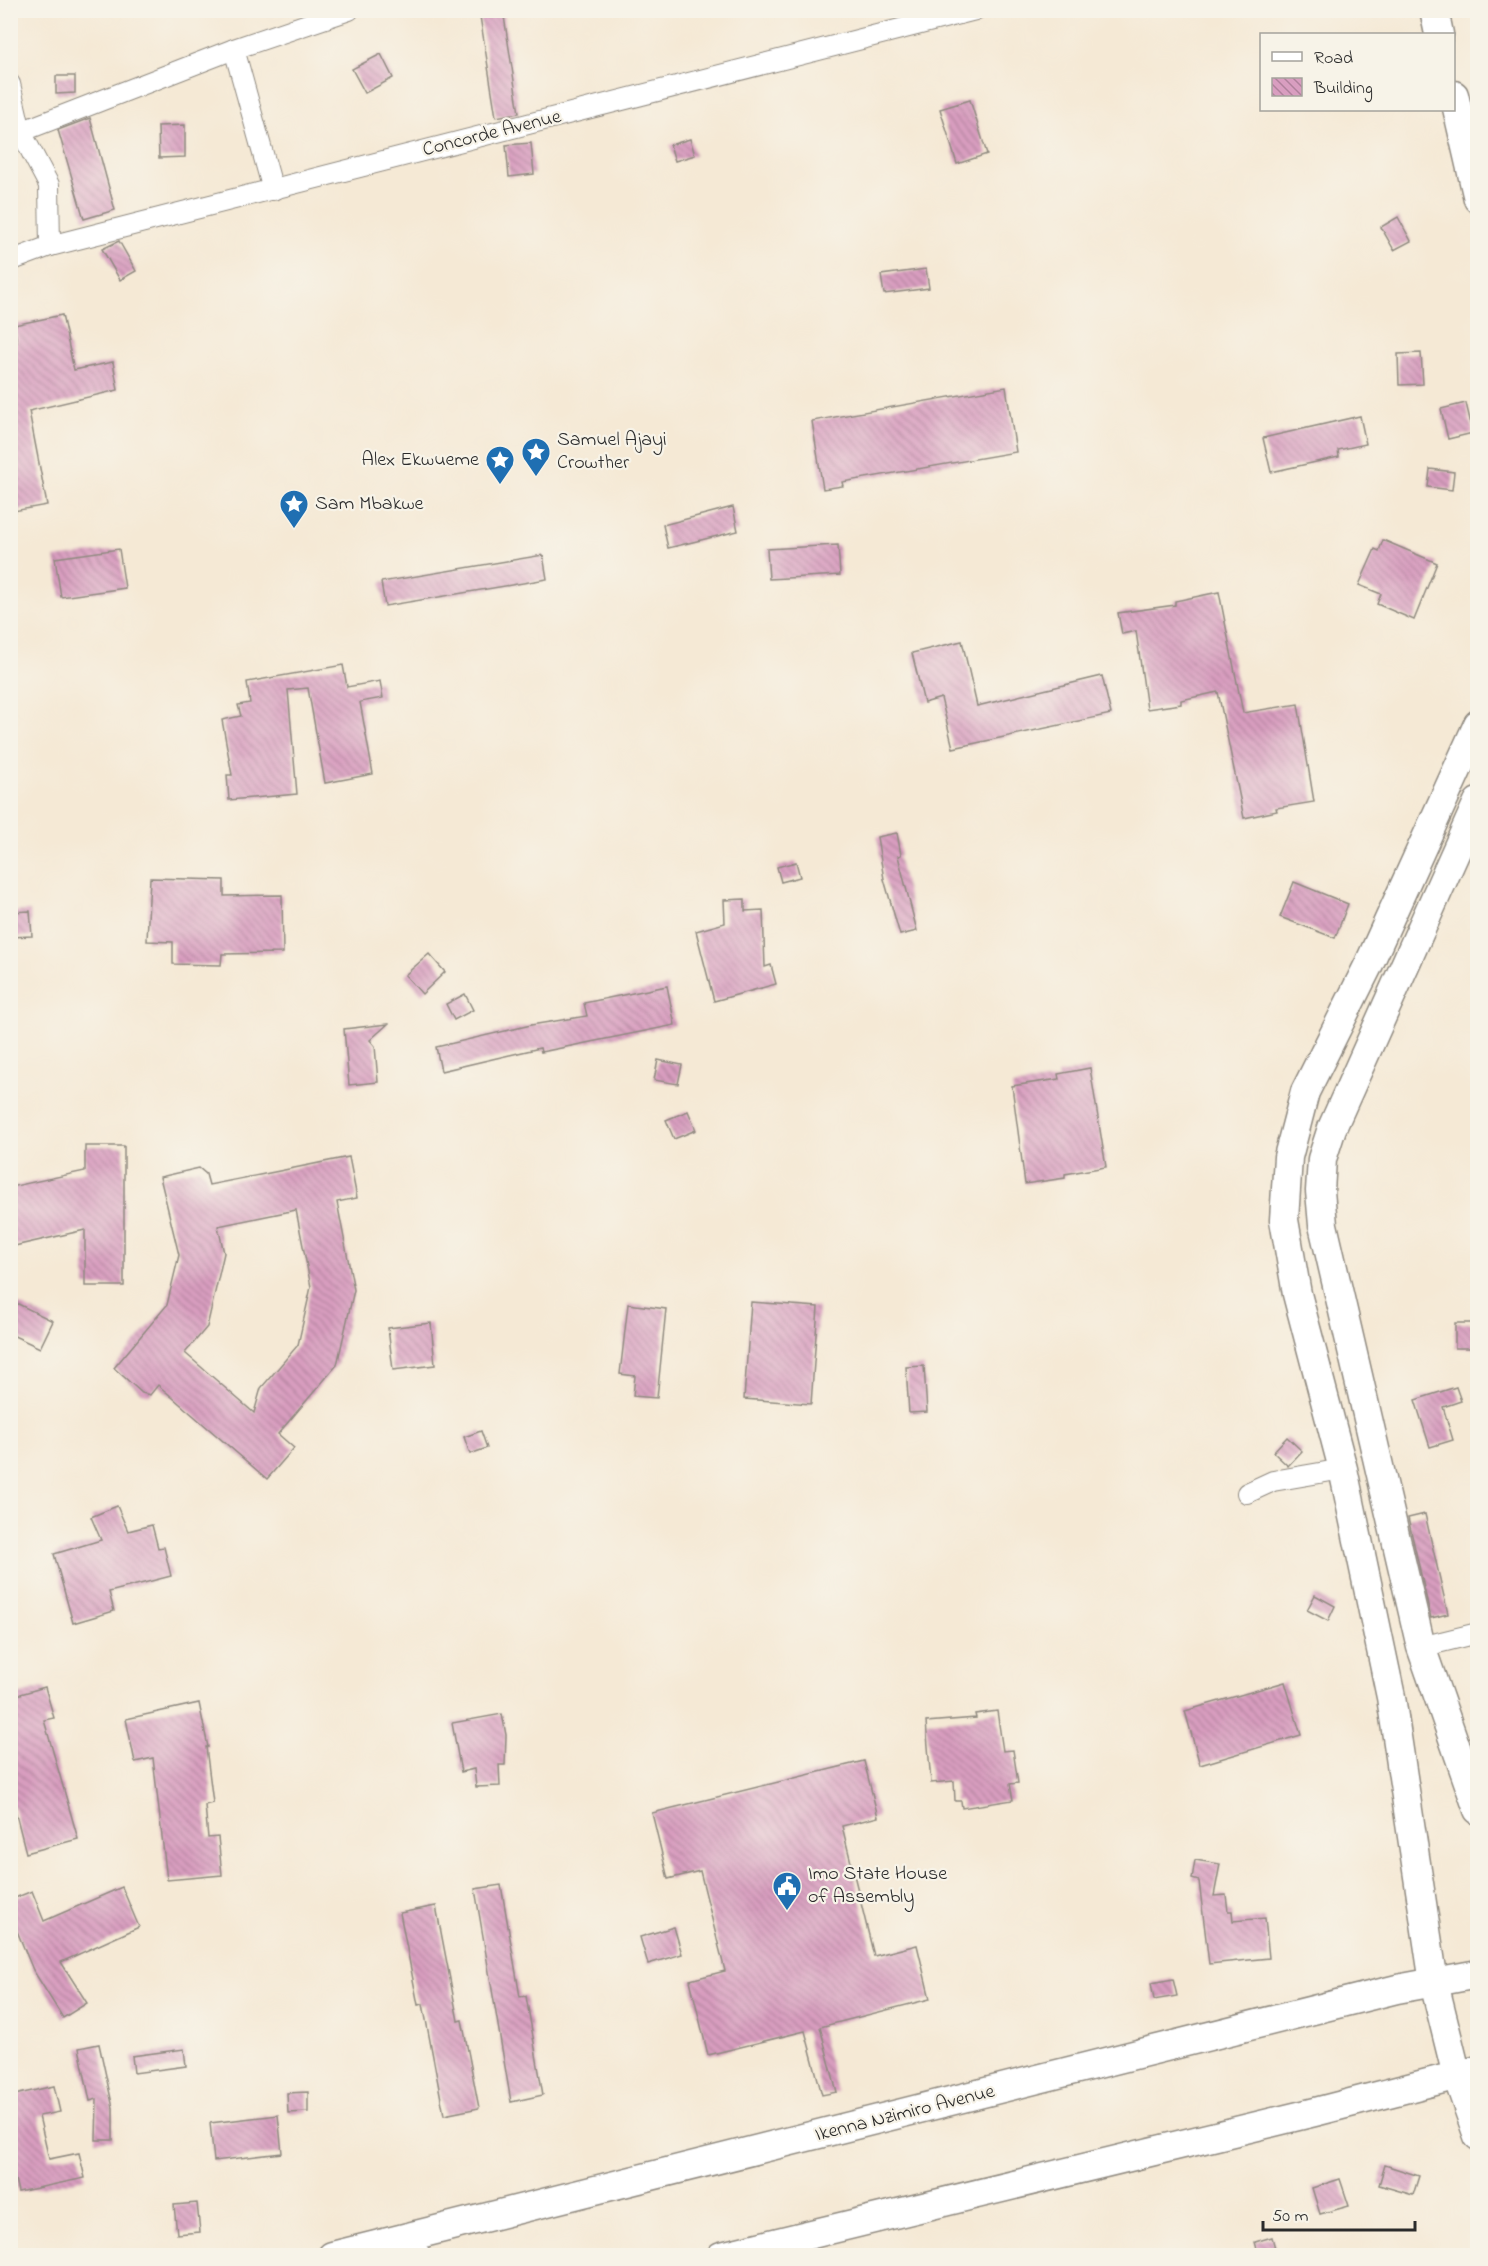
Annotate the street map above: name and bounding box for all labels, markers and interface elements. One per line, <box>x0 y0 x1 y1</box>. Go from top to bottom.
legend <box>1260 33 1455 111</box>
text: Road <box>1314 46 1353 72</box>
text: Building <box>1313 76 1373 103</box>
street label: Concorde Avenue <box>420 103 564 165</box>
place label: Samuel Ajayi Crowther <box>557 426 667 478</box>
place icon: Samuel Ajayi Crowther <box>520 436 552 478</box>
place icon: Alex Ekwueme <box>484 444 516 486</box>
place label: Alex Ekwueme <box>362 446 479 475</box>
place icon: Sam Mbakwe <box>278 488 310 530</box>
place label: Sam Mbakwe <box>315 490 424 519</box>
place label: Imo State House of Assembly <box>808 1860 947 1912</box>
public building icon: Imo State House of Assembly <box>771 1870 803 1912</box>
street label: Ikenna Nzimiro Avenue <box>812 2078 998 2150</box>
scale bar <box>1263 2194 1414 2232</box>
text: 50 m <box>1272 2204 1309 2230</box>

